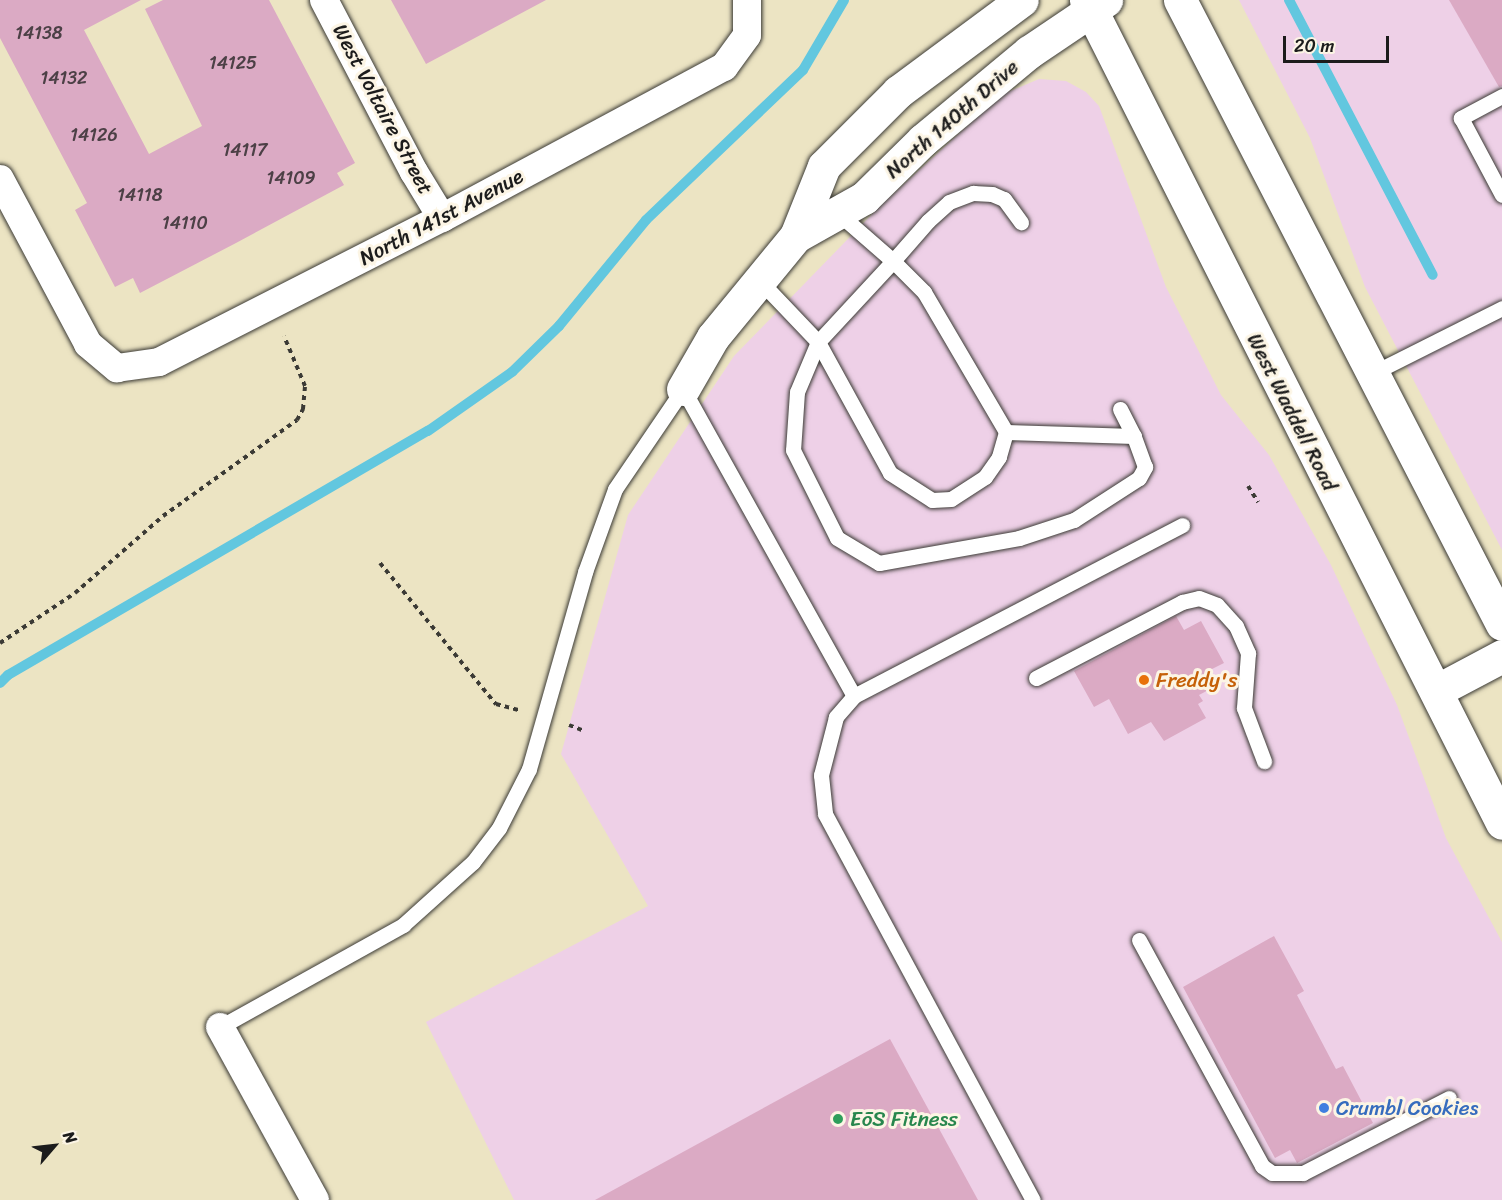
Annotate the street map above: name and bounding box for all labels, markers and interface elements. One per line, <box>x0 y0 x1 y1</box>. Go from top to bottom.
street label: West Voltaire Street <box>327 19 439 199</box>
house number: 14138 <box>15 22 63 44</box>
scale bar <box>1286 24 1392 62</box>
text: 20 m <box>1294 30 1334 62</box>
house number: 14125 <box>209 52 257 74</box>
street label: North 140th Drive <box>880 54 1024 184</box>
house number: 14132 <box>41 67 87 89</box>
house number: 14126 <box>70 124 118 146</box>
house number: 14117 <box>223 139 267 161</box>
street label: North 141st Avenue <box>355 163 527 271</box>
house number: 14109 <box>266 167 316 189</box>
house number: 14118 <box>117 184 163 206</box>
house number: 14110 <box>162 212 208 234</box>
street label: West Waddell Road <box>1241 329 1343 495</box>
place label: Freddy's <box>1156 667 1237 693</box>
marker: Freddy's <box>1137 673 1151 687</box>
place label: Crumbl Cookies <box>1336 1095 1480 1121</box>
marker: Crumbl Cookies <box>1317 1101 1331 1115</box>
place label: EōS Fitness <box>850 1106 958 1132</box>
marker: EōS Fitness <box>831 1112 845 1126</box>
north arrow <box>24 1116 84 1176</box>
text: N <box>55 1126 86 1149</box>

